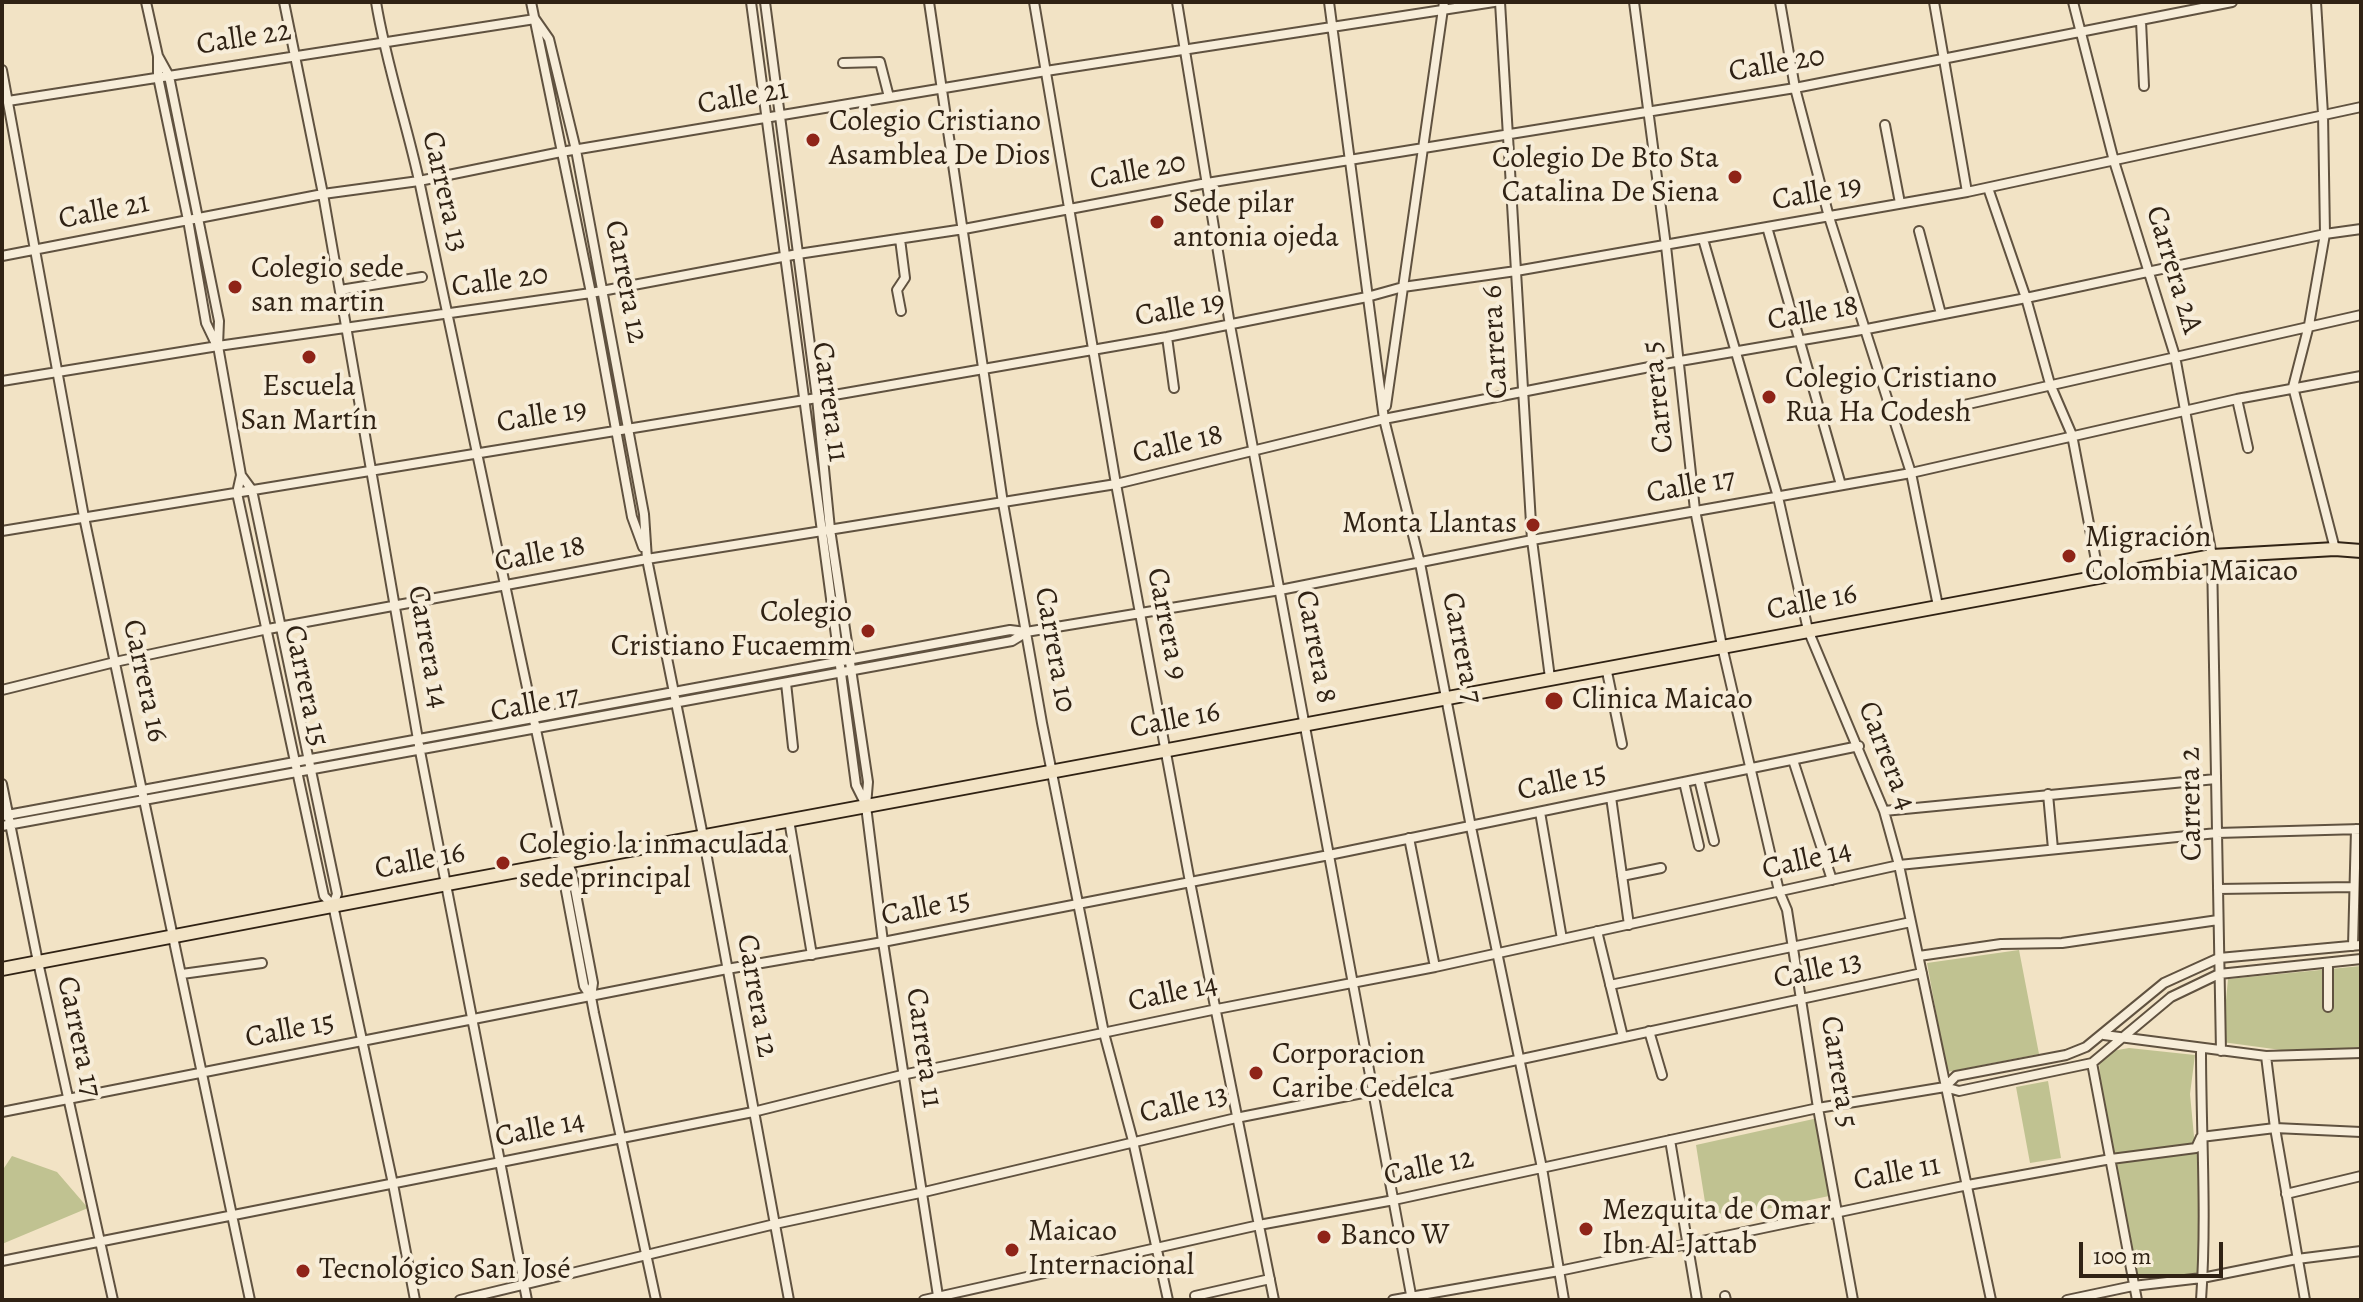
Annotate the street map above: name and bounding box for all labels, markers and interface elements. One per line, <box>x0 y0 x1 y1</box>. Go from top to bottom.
street label: Calle 22 <box>194 14 294 64</box>
street label: Calle 20 <box>1726 39 1828 91</box>
street label: Calle 21 <box>695 72 791 124</box>
place label: Colegio Cristiano Asamblea De Dios <box>829 105 1050 176</box>
street label: Carrera 13 <box>413 128 475 256</box>
marker: Colegio Cristiano Asamblea De Dios <box>804 131 822 149</box>
place label: Colegio De Bto Sta Catalina De Siena <box>1492 142 1719 212</box>
street label: Calle 20 <box>1087 145 1189 199</box>
marker: Colegio De Bto Sta Catalina De Siena <box>1726 168 1744 186</box>
street label: Calle 19 <box>1769 168 1865 220</box>
street label: Calle 21 <box>56 186 152 238</box>
place label: Sede pilar antonia ojeda <box>1173 187 1339 258</box>
street label: Carrera 2A <box>2137 202 2209 338</box>
marker: Sede pilar antonia ojeda <box>1148 213 1166 231</box>
street label: Carrera 12 <box>595 217 655 347</box>
place label: Colegio sede san martin <box>251 252 404 322</box>
street label: Calle 20 <box>449 257 551 307</box>
marker: Colegio sede san martin <box>226 278 244 296</box>
street label: Calle 19 <box>1132 284 1228 336</box>
street label: Carrera 6 <box>1475 284 1517 400</box>
street label: Calle 18 <box>1765 288 1861 340</box>
street label: Carrera 5 <box>1635 339 1683 455</box>
street label: Carrera 11 <box>803 340 855 464</box>
marker: Escuela San Martín <box>300 348 318 366</box>
place label: Colegio Cristiano Rua Ha Codesh <box>1785 362 1997 432</box>
place label: Escuela San Martín <box>240 370 378 440</box>
marker: Colegio Cristiano Rua Ha Codesh <box>1760 388 1778 406</box>
street label: Calle 19 <box>494 392 590 442</box>
street label: Calle 18 <box>1129 417 1227 473</box>
street label: Calle 17 <box>1644 461 1738 513</box>
place label: Monta Llantas <box>1342 507 1517 543</box>
marker: Monta Llantas <box>1524 516 1542 534</box>
place label: Migración Colombia Maicao <box>2085 521 2298 592</box>
street label: Calle 18 <box>492 529 588 581</box>
marker: Migración Colombia Maicao <box>2060 547 2078 565</box>
street label: Carrera 9 <box>1137 565 1195 683</box>
street label: Calle 16 <box>1764 577 1860 629</box>
street label: Carrera 14 <box>399 583 455 711</box>
street label: Carrera 10 <box>1025 585 1083 715</box>
street label: Carrera 8 <box>1286 587 1344 707</box>
street label: Carrera 7 <box>1433 589 1489 707</box>
place label: Colegio Cristiano Fucaemm <box>611 596 852 666</box>
street label: Carrera 16 <box>113 617 175 745</box>
street label: Carrera 15 <box>275 622 335 750</box>
marker: Colegio Cristiano Fucaemm <box>859 622 877 640</box>
street label: Calle 17 <box>488 679 582 731</box>
place label: Clinica Maicao <box>1572 683 1753 719</box>
marker: Clinica Maicao <box>1543 690 1565 712</box>
street label: Calle 16 <box>1127 695 1223 747</box>
street label: Carrera 4 <box>1849 697 1923 815</box>
street label: Carrera 2 <box>2173 747 2211 861</box>
street label: Calle 15 <box>1514 756 1610 810</box>
place label: Colegio la inmaculada sede principal <box>519 828 788 898</box>
street label: Calle 14 <box>1759 833 1855 889</box>
street label: Calle 16 <box>372 836 468 888</box>
marker: Colegio la inmaculada sede principal <box>494 854 512 872</box>
street label: Calle 15 <box>878 883 974 935</box>
street label: Carrera 12 <box>727 932 785 1060</box>
street label: Calle 13 <box>1770 944 1866 998</box>
street label: Calle 14 <box>1125 967 1221 1021</box>
street label: Carrera 17 <box>48 973 108 1101</box>
street label: Carrera 11 <box>897 986 949 1110</box>
street label: Calle 15 <box>242 1005 338 1057</box>
street label: Carrera 5 <box>1811 1013 1865 1131</box>
place label: Corporacion Caribe Cedelca <box>1272 1038 1454 1108</box>
marker: Corporacion Caribe Cedelca <box>1247 1064 1265 1082</box>
street label: Calle 13 <box>1136 1077 1232 1133</box>
street label: Calle 14 <box>492 1104 588 1156</box>
street label: Calle 12 <box>1381 1141 1477 1195</box>
street label: Calle 11 <box>1851 1148 1943 1200</box>
place label: Mezquita de Omar Ibn Al-Jattab <box>1602 1194 1831 1264</box>
place label: Maicao Internacional <box>1028 1215 1194 1286</box>
place label: Banco W <box>1340 1219 1449 1255</box>
marker: Mezquita de Omar Ibn Al-Jattab <box>1577 1220 1595 1238</box>
scale bar <box>2083 1226 2227 1276</box>
marker: Banco W <box>1315 1228 1333 1246</box>
text: 100 m <box>2093 1240 2152 1272</box>
marker: Maicao Internacional <box>1003 1241 1021 1259</box>
place label: Tecnológico San José <box>319 1253 571 1289</box>
marker: Tecnológico San José <box>294 1262 312 1280</box>

